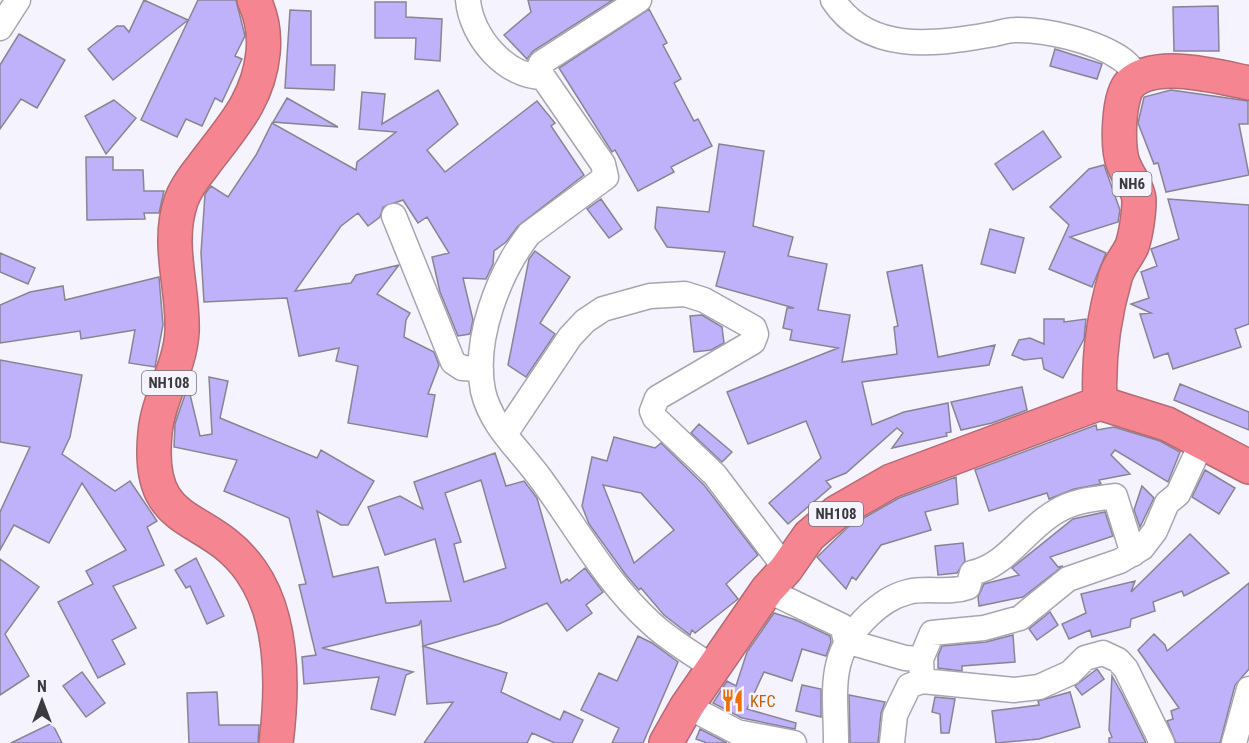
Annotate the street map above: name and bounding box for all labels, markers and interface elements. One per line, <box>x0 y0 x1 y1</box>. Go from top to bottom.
road number: NH6 <box>1112 172 1152 196</box>
road number: NH108 <box>142 371 196 395</box>
road number: NH108 <box>809 502 863 526</box>
north arrow <box>12 671 72 731</box>
text: N <box>37 677 47 696</box>
restaurant icon: KFC <box>719 688 745 714</box>
place label: KFC <box>750 692 776 711</box>

